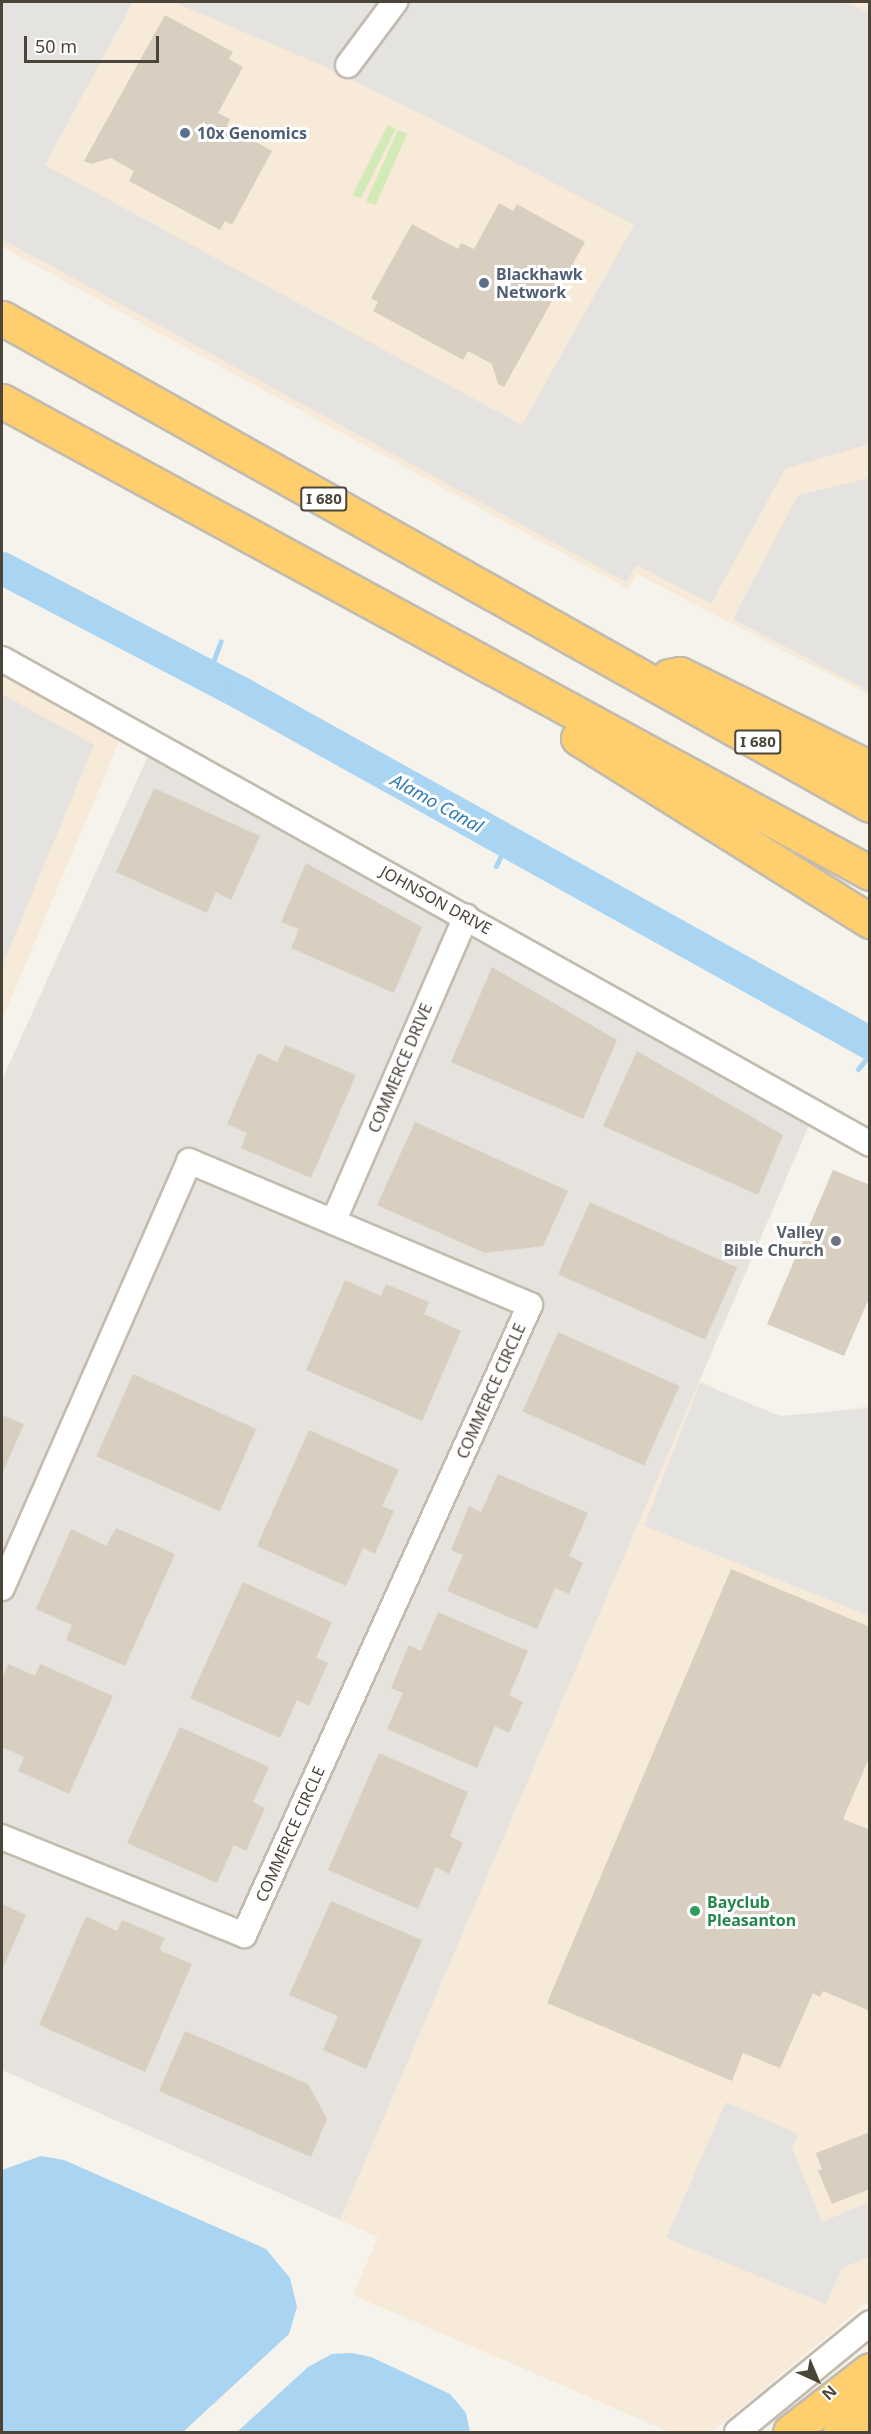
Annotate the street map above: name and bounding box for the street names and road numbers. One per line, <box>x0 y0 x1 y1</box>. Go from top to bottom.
road number: I 680 <box>300 487 348 511</box>
road number: I 680 <box>734 730 782 754</box>
street label: JOHNSON DRIVE <box>377 862 495 938</box>
street label: COMMERCE DRIVE <box>364 1000 436 1136</box>
street label: COMMERCE CIRCLE <box>452 1320 530 1462</box>
street label: COMMERCE CIRCLE <box>251 1763 329 1905</box>

